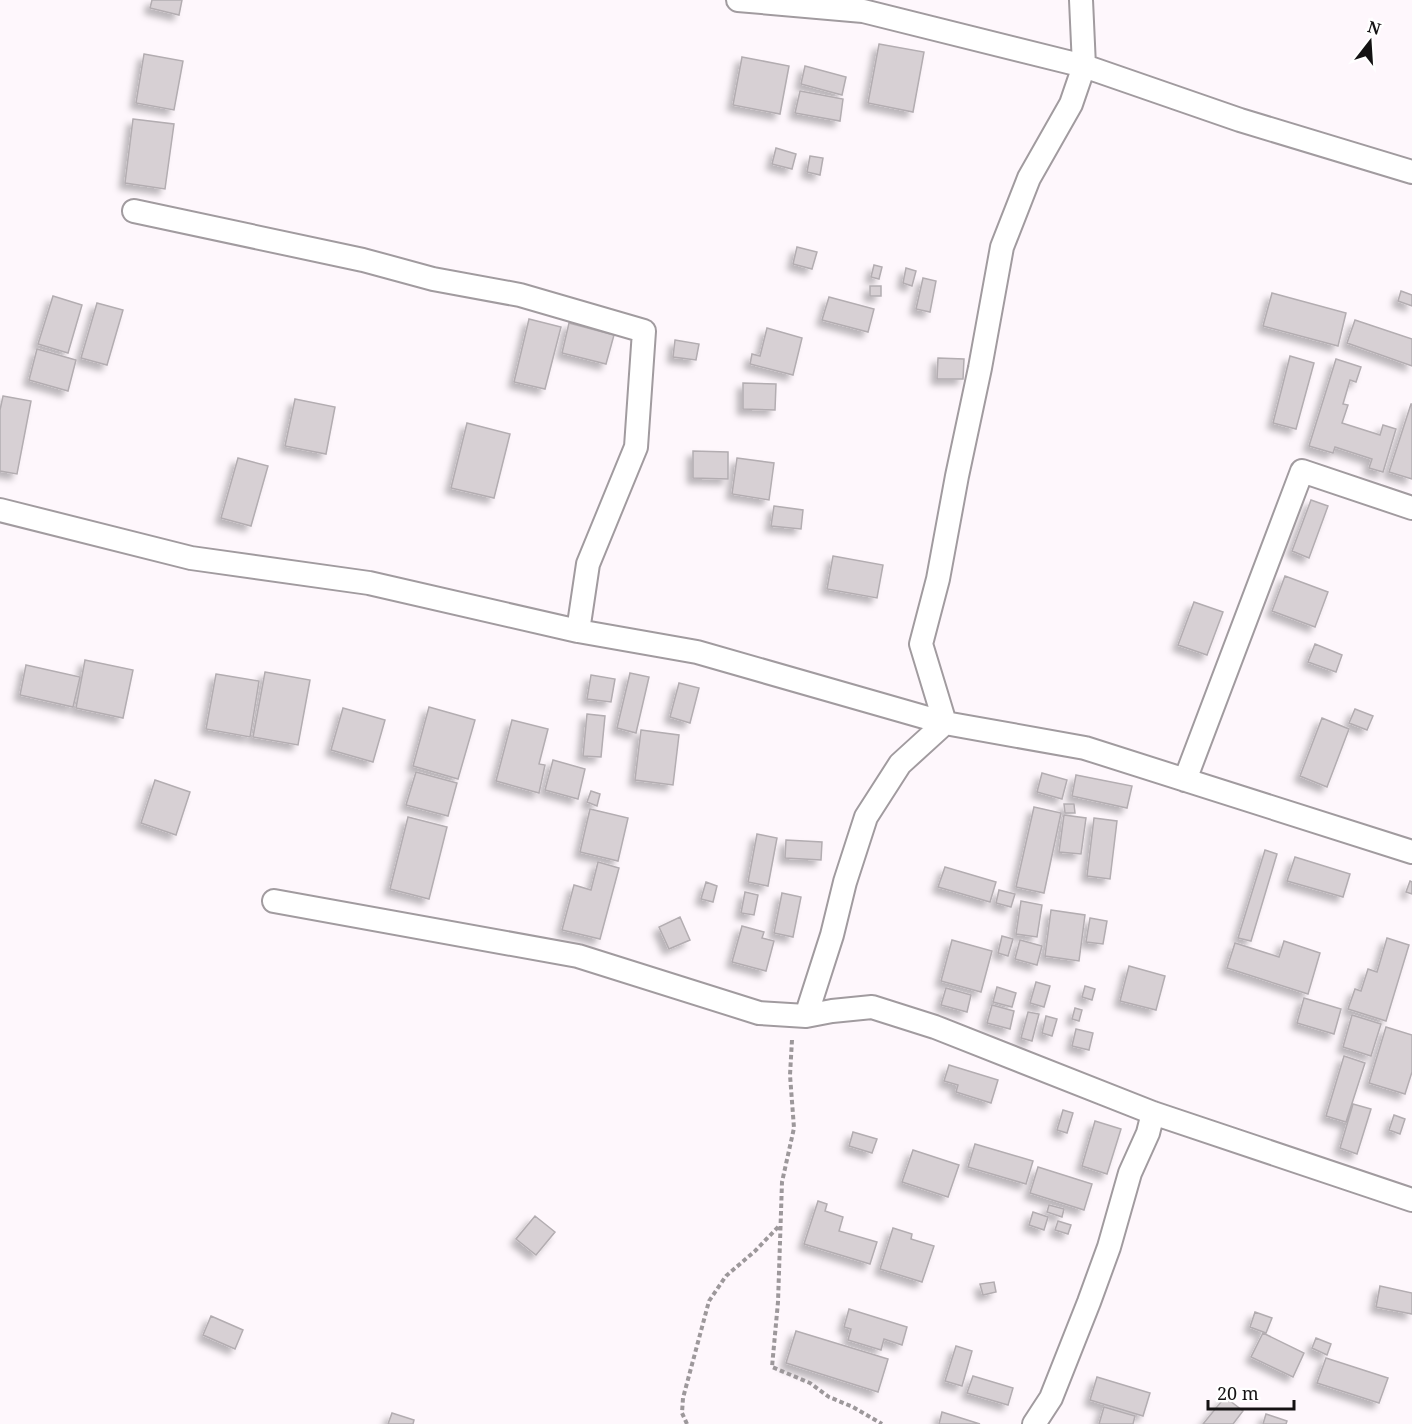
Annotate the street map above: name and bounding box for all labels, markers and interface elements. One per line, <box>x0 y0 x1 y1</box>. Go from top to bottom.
north arrow <box>1340 12 1400 72</box>
text: N <box>1365 15 1384 40</box>
scale bar <box>1208 1373 1294 1411</box>
text: 20 m <box>1217 1381 1259 1405</box>

